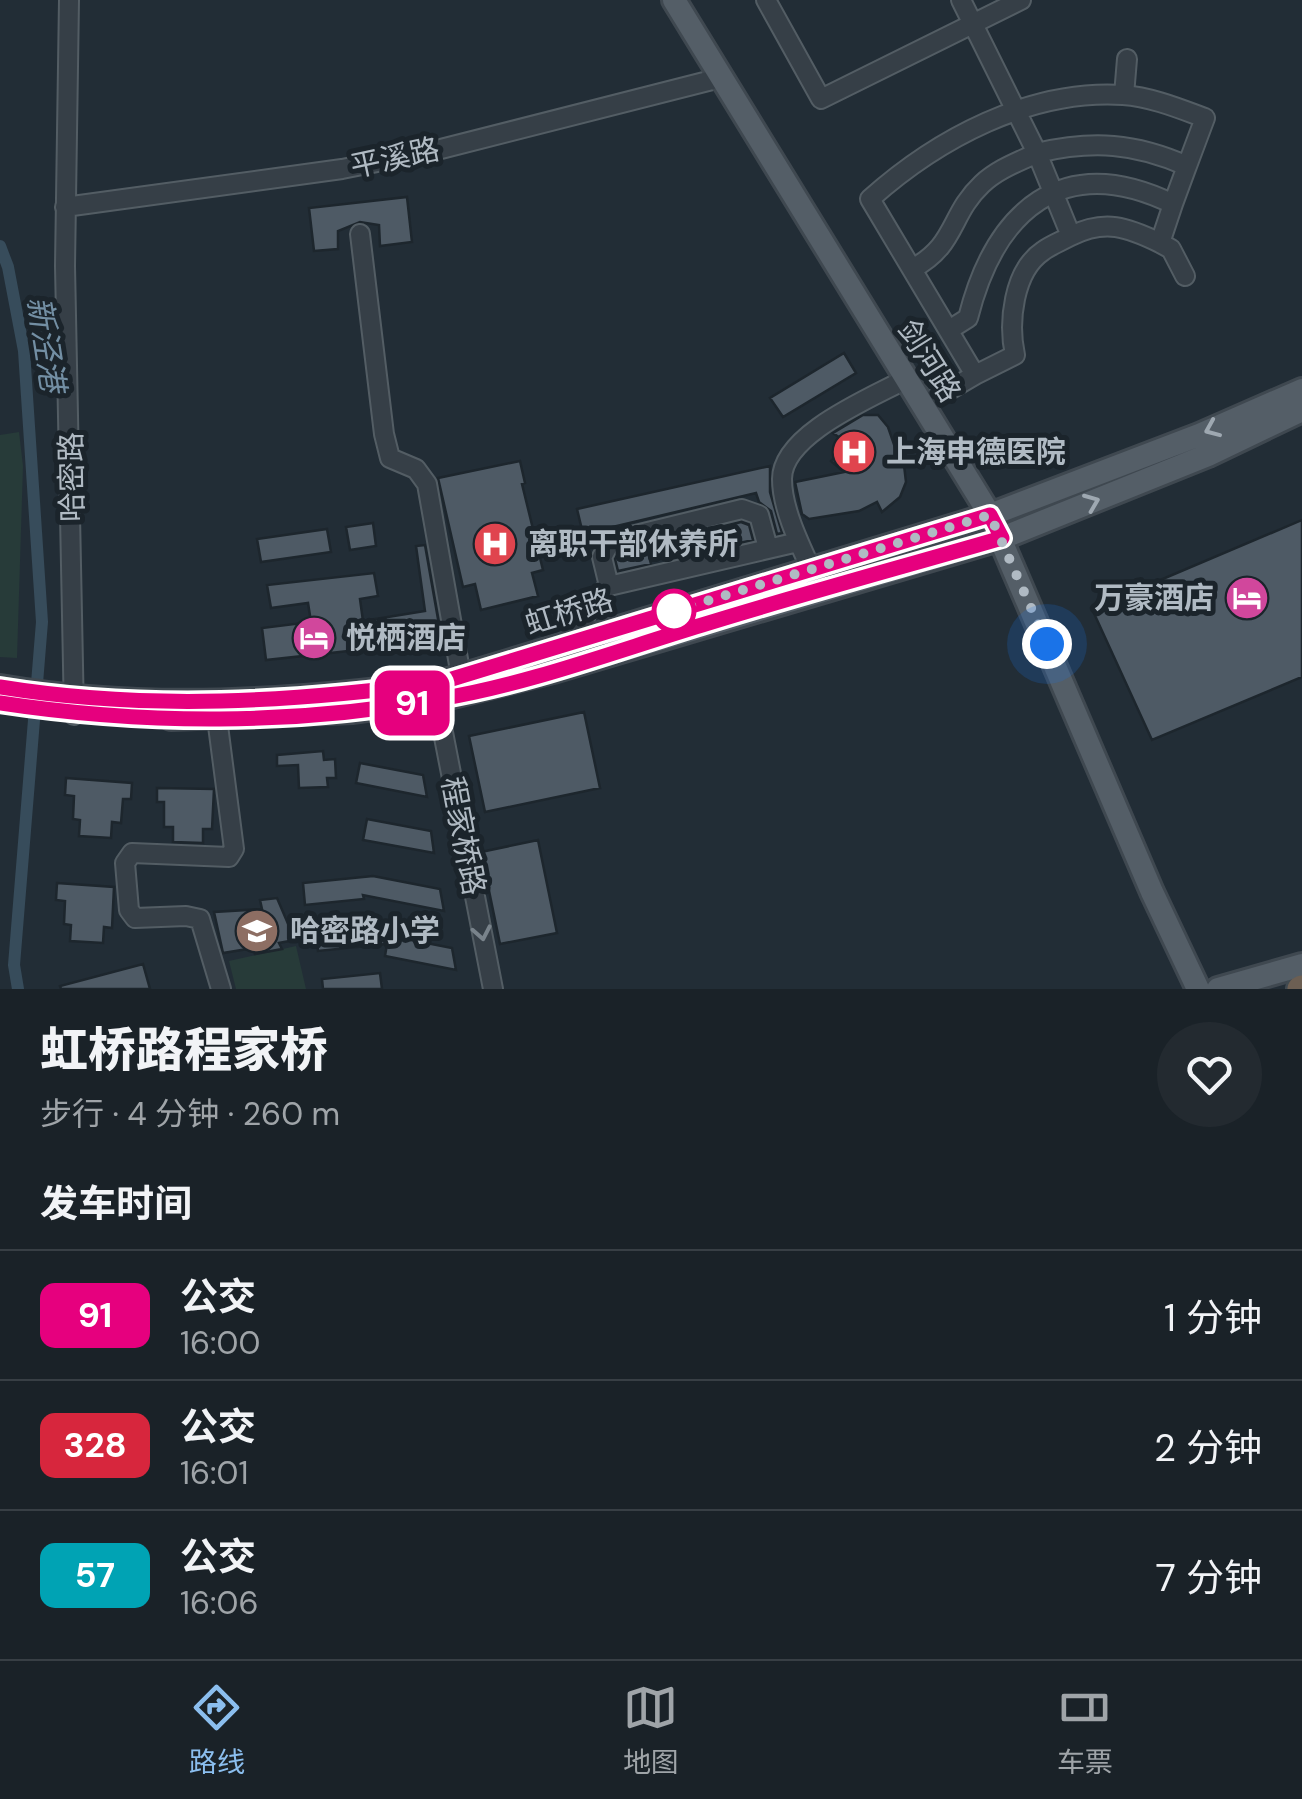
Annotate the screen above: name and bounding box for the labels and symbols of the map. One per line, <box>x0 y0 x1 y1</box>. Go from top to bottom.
street label: 平溪路 <box>347 129 443 186</box>
water label: 新泾港 <box>18 293 75 399</box>
street label: 剑河路 <box>889 312 970 409</box>
one-way arrow <box>1204 417 1222 437</box>
hospital icon: 上海申德医院 <box>831 429 877 475</box>
street label: 哈密路 <box>51 432 92 522</box>
place label: 上海申德医院 <box>886 432 1066 471</box>
one-way arrow <box>1083 493 1100 513</box>
hospital icon: 离职干部休养所 <box>472 521 518 567</box>
place label: 离职干部休养所 <box>528 524 738 563</box>
hotel icon: 万豪酒店 <box>1224 575 1270 621</box>
place label: 万豪酒店 <box>1094 578 1214 617</box>
street label: 虹桥路 <box>520 580 618 643</box>
unlabelled marker <box>653 590 695 632</box>
hotel icon: 悦栖酒店 <box>291 615 337 661</box>
place label: 悦栖酒店 <box>346 618 466 657</box>
your location <box>1022 619 1072 669</box>
line badge: 91 <box>367 670 457 736</box>
street label: 程家桥路 <box>433 773 494 899</box>
school or university icon: 哈密路小学 <box>234 908 280 954</box>
place label: 哈密路小学 <box>290 911 440 950</box>
one-way arrow <box>471 924 492 941</box>

